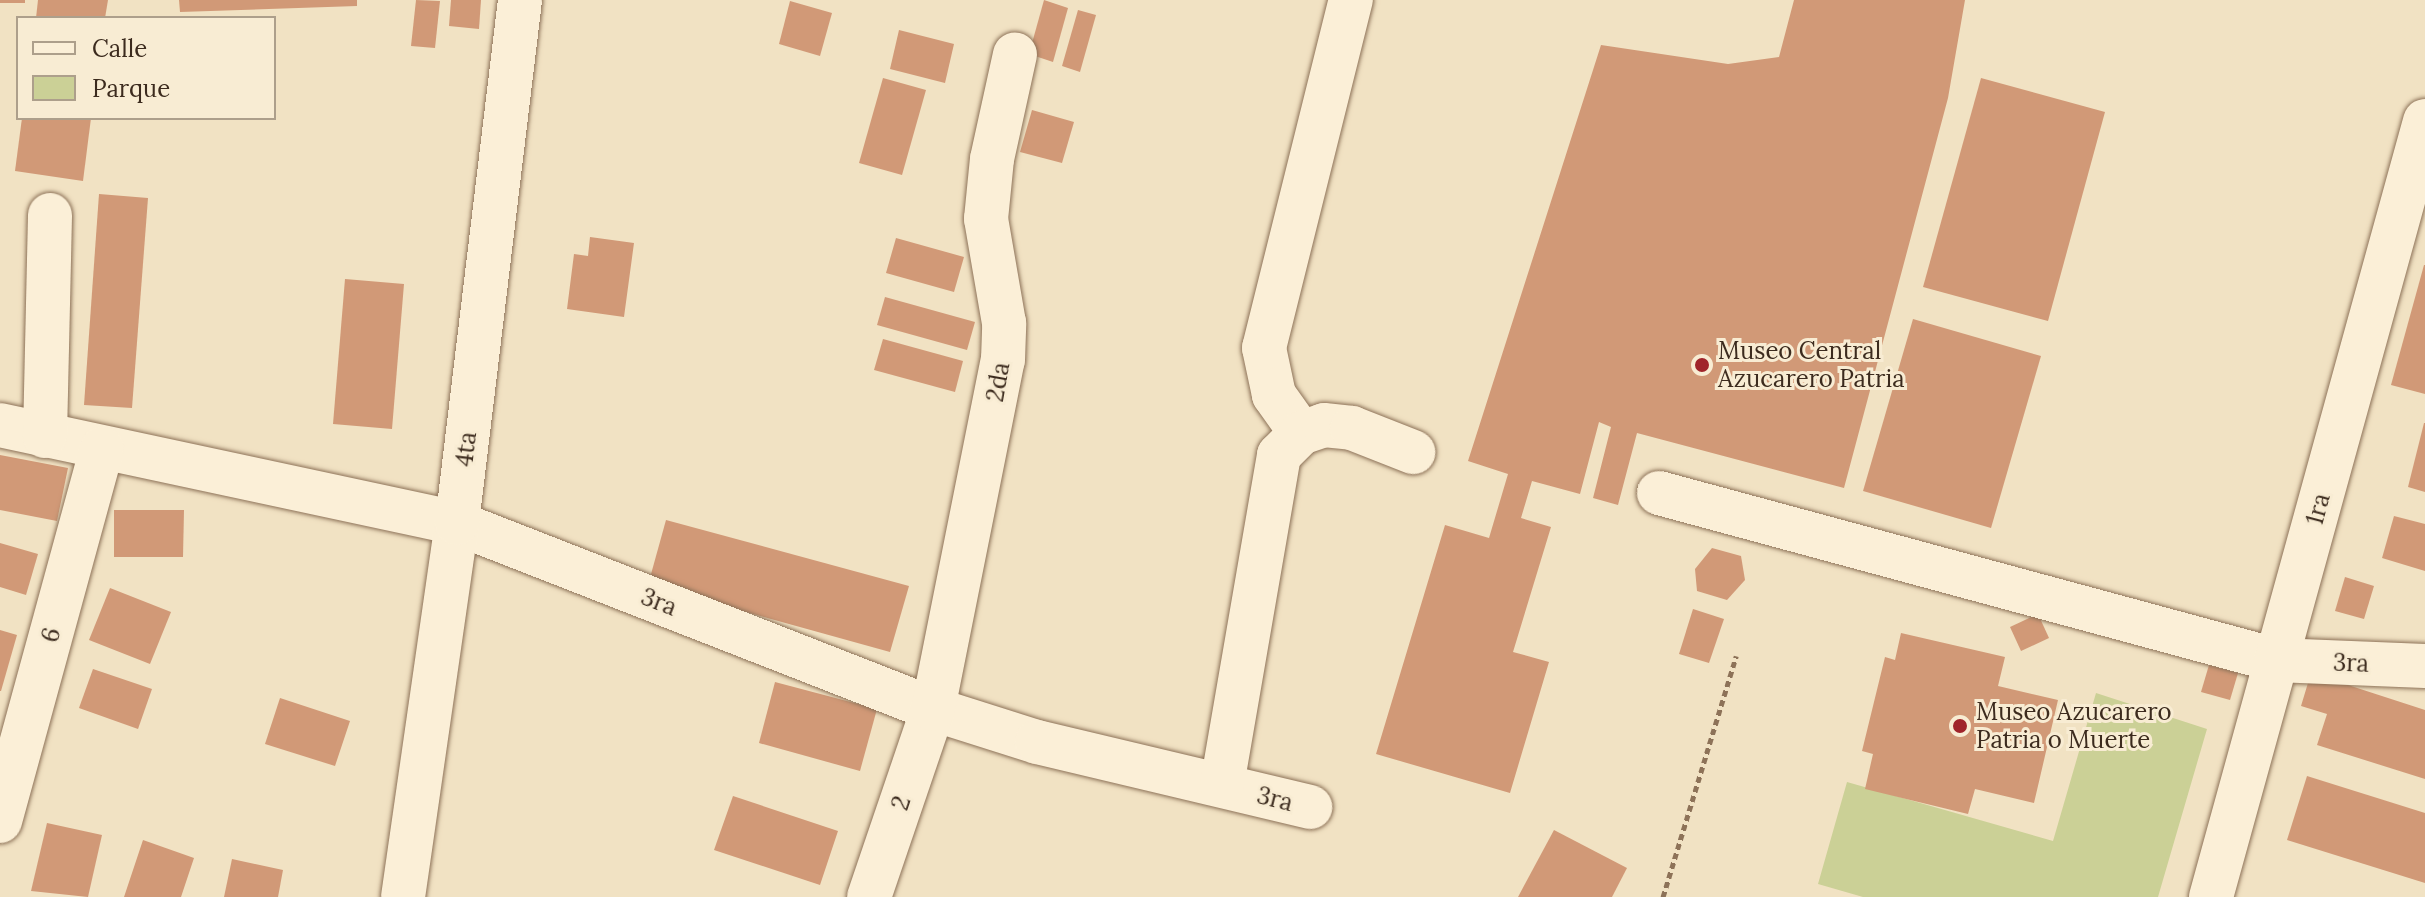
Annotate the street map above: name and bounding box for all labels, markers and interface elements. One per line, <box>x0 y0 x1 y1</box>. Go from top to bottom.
legend <box>16 16 276 120</box>
text: Calle <box>92 33 147 64</box>
text: Parque <box>92 73 170 104</box>
place label: Museo Central Azucarero Patria <box>1718 337 1905 393</box>
marker: Museo Central Azucarero Patria <box>1693 356 1711 374</box>
street label: 2da <box>980 360 1016 404</box>
street label: 4ta <box>450 430 482 468</box>
street label: 1ra <box>2300 490 2336 528</box>
street label: 3ra <box>637 582 681 622</box>
street label: 6 <box>35 625 67 645</box>
street label: 3ra <box>2333 648 2369 678</box>
place label: Museo Azucarero Patria o Muerte <box>1976 698 2172 754</box>
marker: Museo Azucarero Patria o Muerte <box>1951 717 1969 735</box>
street label: 3ra <box>1254 781 1296 817</box>
street label: 2 <box>885 792 917 814</box>

